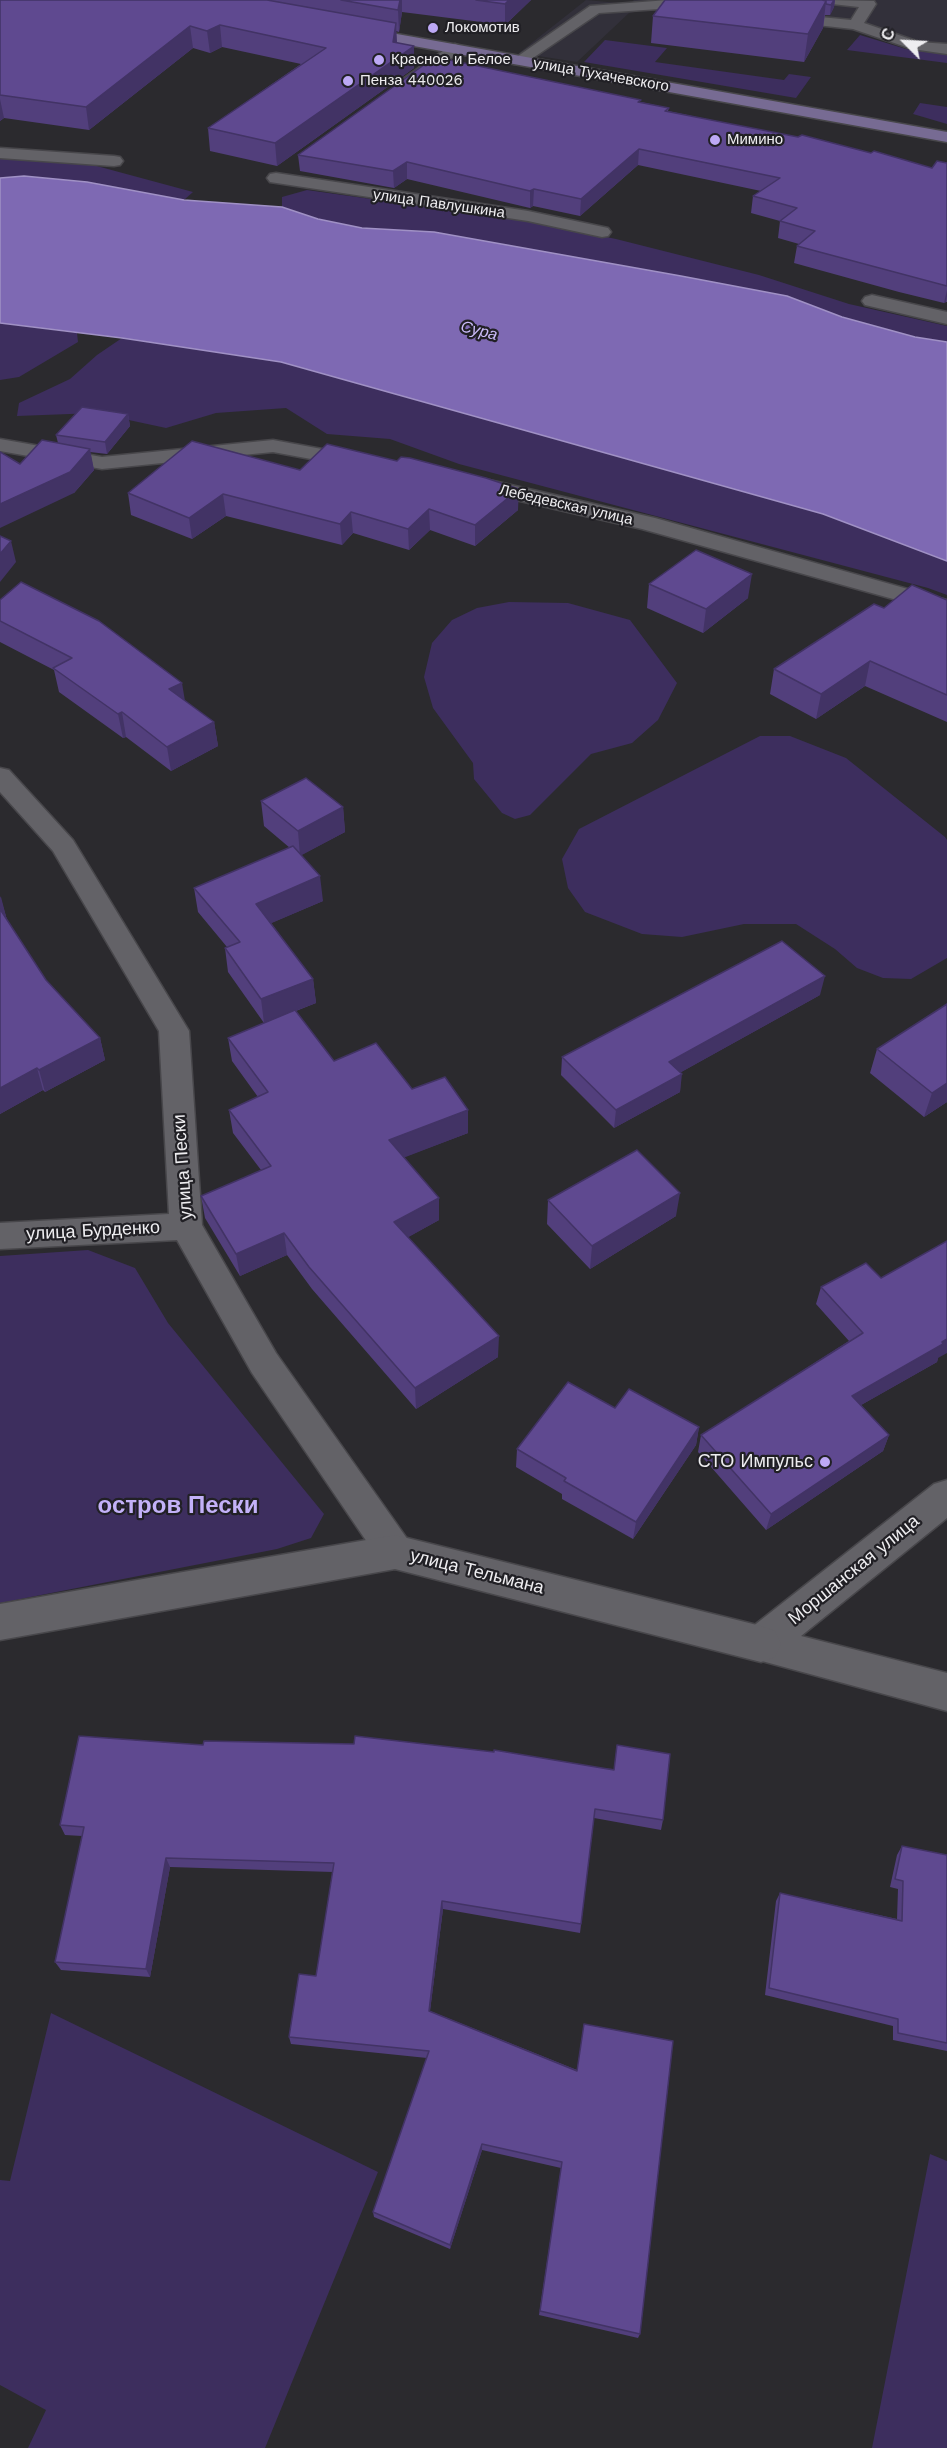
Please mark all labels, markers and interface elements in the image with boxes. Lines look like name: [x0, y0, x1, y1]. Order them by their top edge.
north arrow: [875, 12, 935, 72]
place label: Локомотив: [445, 19, 520, 37]
marker: Локомотив: [426, 21, 440, 35]
text: С: [877, 25, 899, 44]
place label: Красное и Белое: [391, 51, 511, 69]
marker: Красное и Белое: [372, 53, 386, 67]
street label: улица Тухачевского: [532, 54, 670, 96]
place label: Пенза 440026: [360, 72, 463, 90]
marker: Пенза 440026: [341, 74, 355, 88]
place label: Мимино: [727, 131, 783, 149]
marker: Мимино: [708, 133, 722, 147]
street label: улица Павлушкина: [372, 186, 506, 222]
water label: Сура: [459, 317, 499, 345]
street label: Лебедевская улица: [497, 481, 635, 529]
street label: улица Пески: [169, 1114, 197, 1220]
street label: улица Бурденко: [26, 1217, 160, 1245]
place label: СТО Импульс: [698, 1451, 813, 1473]
marker: СТО Импульс: [818, 1455, 832, 1469]
district label: остров Пески: [98, 1492, 258, 1520]
street label: Моршанская улица: [784, 1511, 924, 1629]
street label: улица Тельмана: [408, 1545, 546, 1599]

